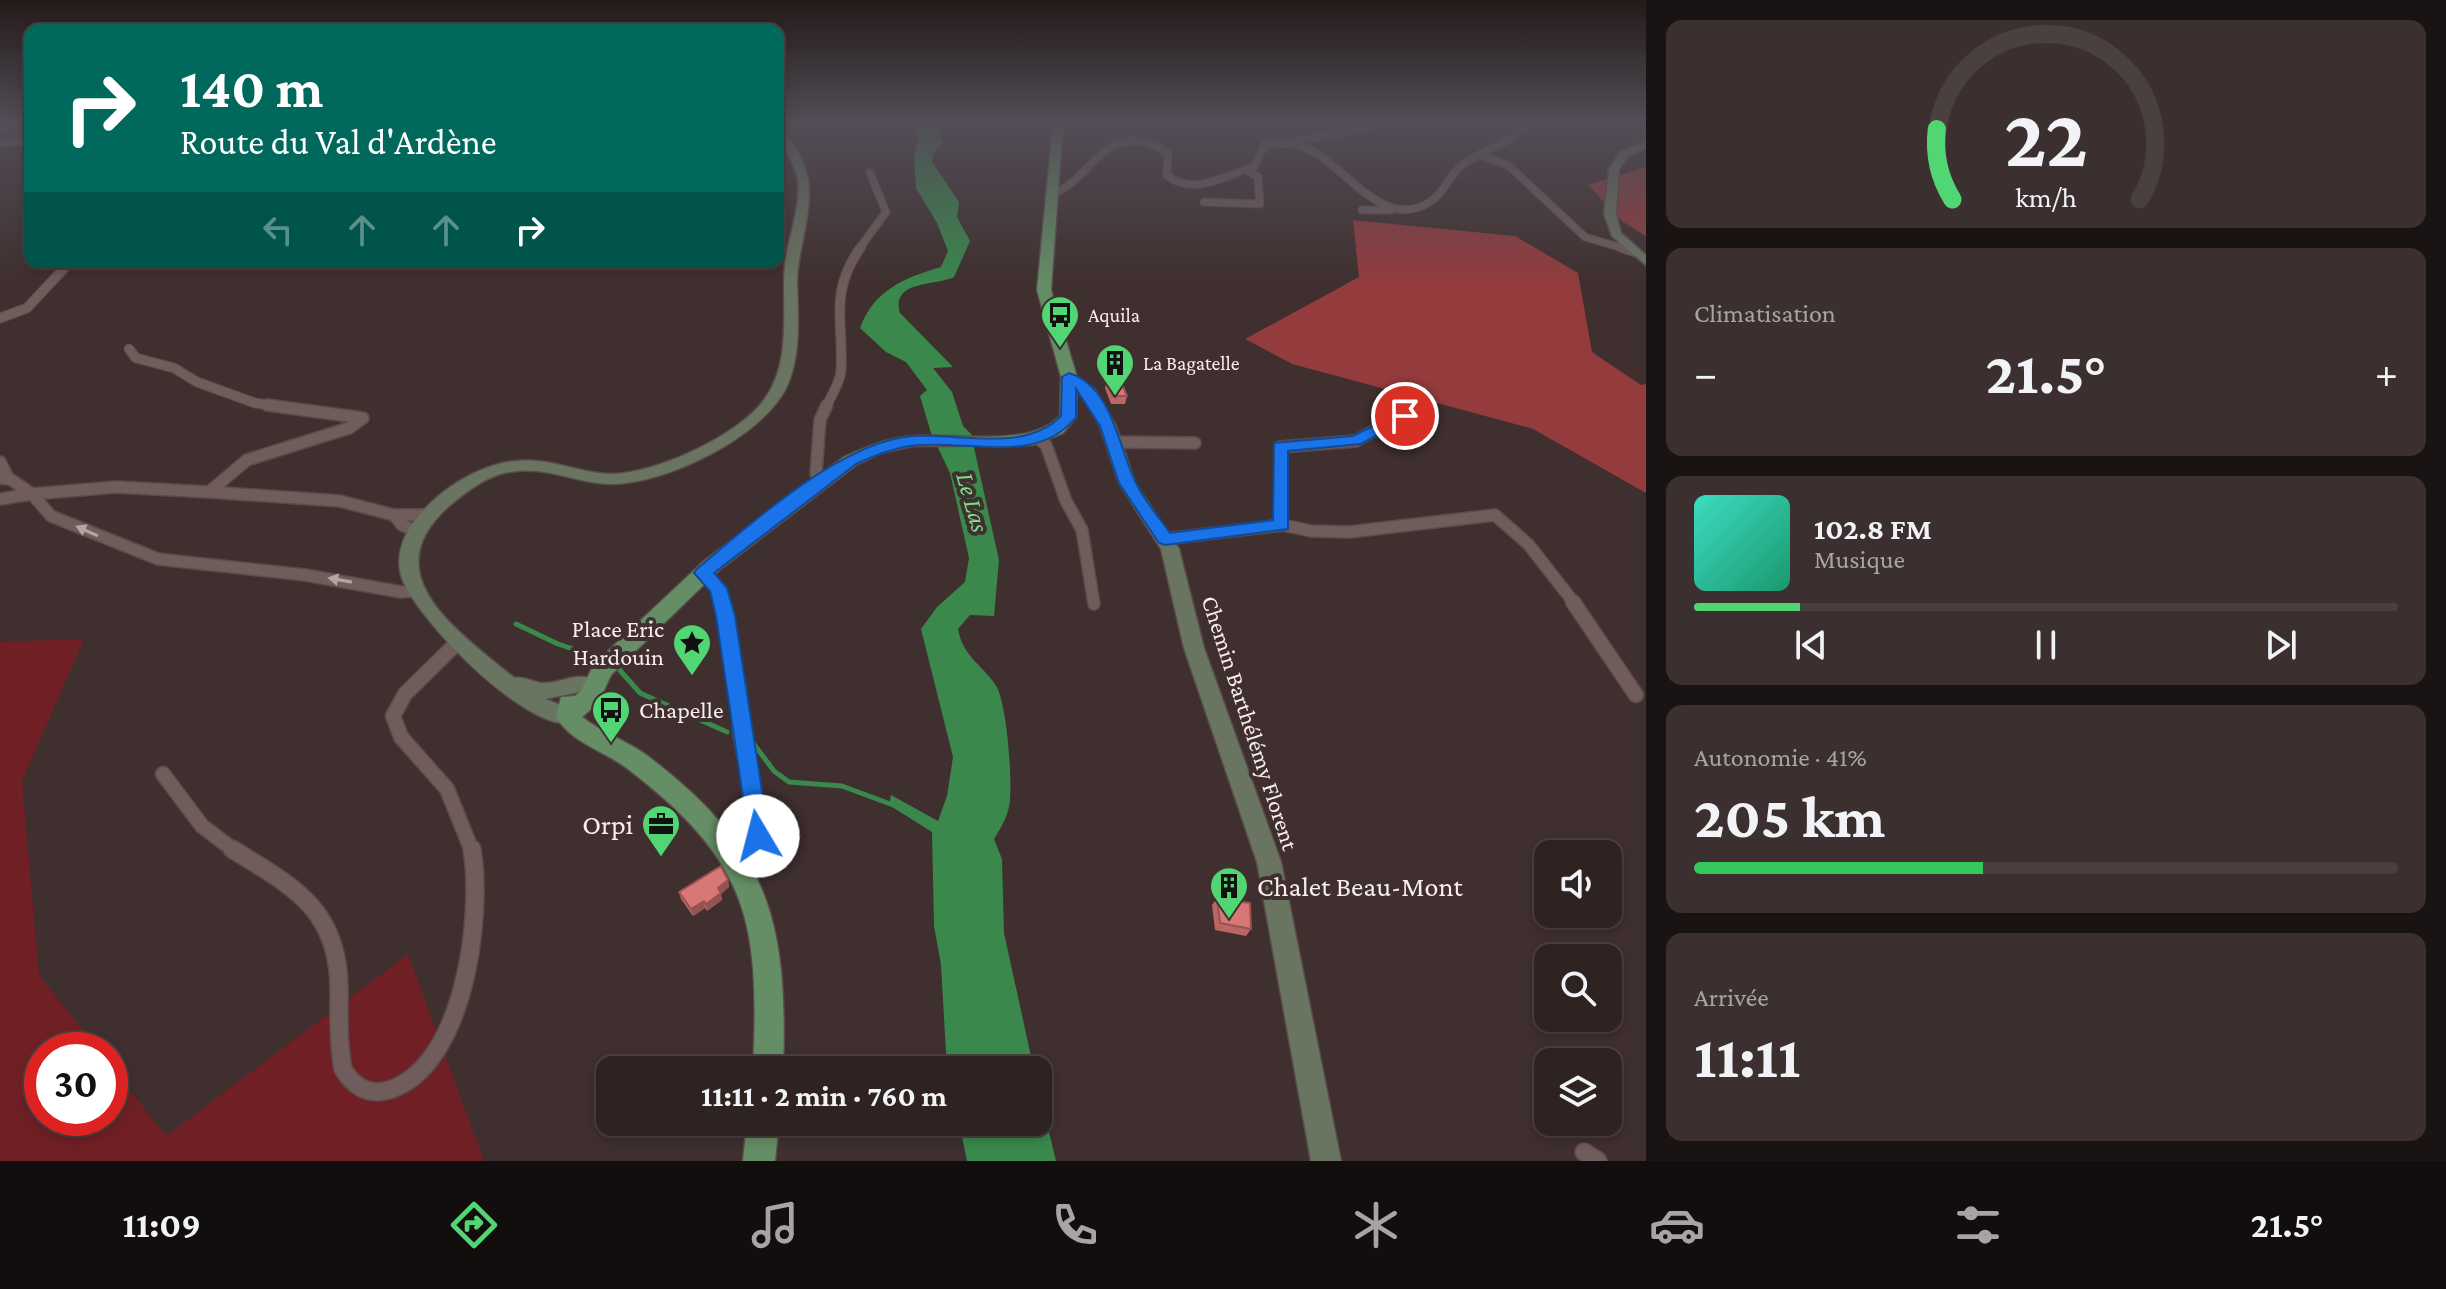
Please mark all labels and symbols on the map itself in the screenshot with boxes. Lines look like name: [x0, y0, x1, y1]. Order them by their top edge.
bus stop icon: Aquila: [1039, 294, 1081, 349]
place label: Aquila: [1088, 304, 1140, 327]
building icon: La Bagatelle: [1094, 342, 1136, 397]
place label: La Bagatelle: [1143, 352, 1240, 375]
pin: [1371, 382, 1439, 450]
water label: Le Las: [950, 469, 995, 535]
one-way arrow: [75, 525, 99, 538]
one-way arrow: [328, 573, 353, 586]
street label: Chemin Barthélémy Florent: [1197, 592, 1305, 854]
place label: Place Eric Hardouin: [572, 615, 664, 670]
place icon: Place Eric Hardouin: [671, 622, 713, 677]
bus stop icon: Chapelle: [590, 689, 632, 744]
place label: Chapelle: [639, 696, 723, 723]
position arrow: [716, 794, 800, 878]
office icon: Orpi: [640, 803, 682, 858]
place label: Orpi: [582, 809, 633, 840]
building icon: Chalet Beau-Mont: [1208, 865, 1250, 920]
place label: Chalet Beau-Mont: [1257, 871, 1463, 902]
speed limit sign: 30: [24, 1032, 128, 1136]

